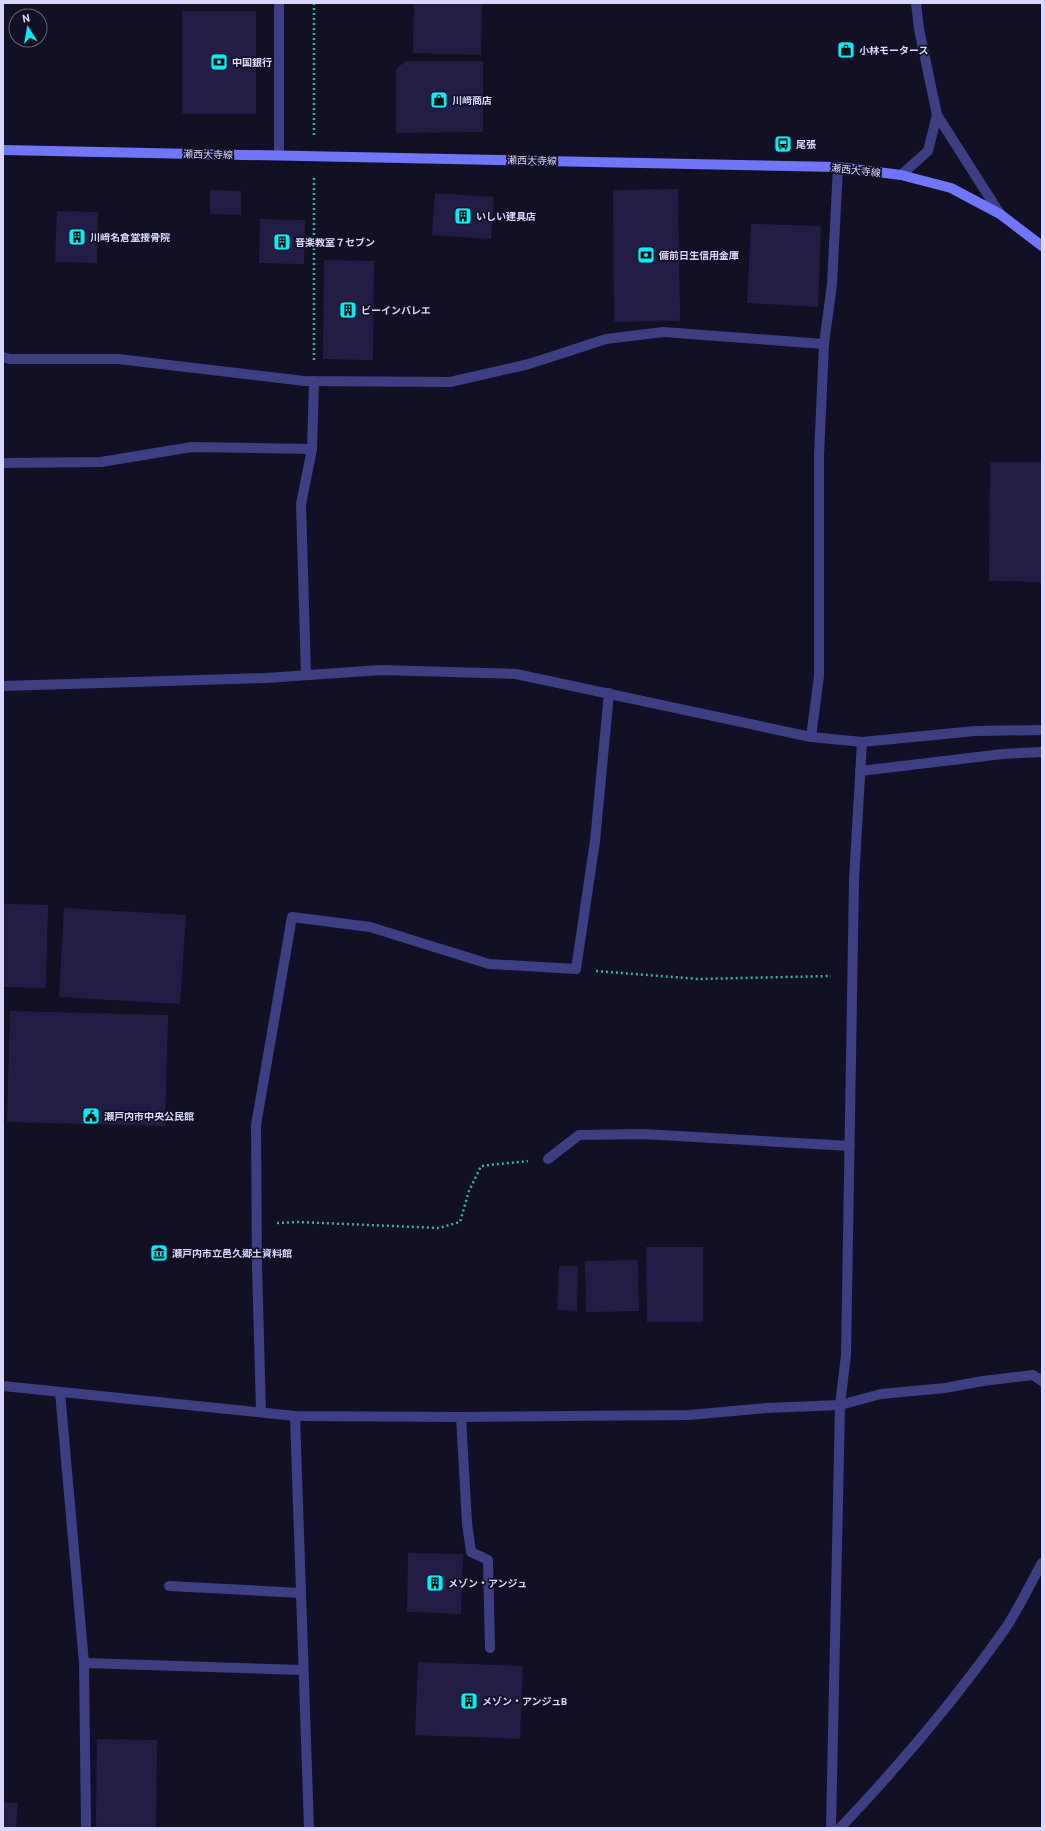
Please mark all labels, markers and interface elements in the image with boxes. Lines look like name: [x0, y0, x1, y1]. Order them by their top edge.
north arrow: [8, 8, 48, 48]
text: N: [21, 11, 31, 25]
shop icon: 小林モータース: [836, 40, 856, 60]
place label: 小林モータース: [859, 44, 929, 56]
bank icon: 中国銀行: [209, 52, 229, 72]
place label: 中国銀行: [232, 56, 272, 68]
shop icon: 川﨑商店: [429, 90, 449, 110]
place label: 川﨑商店: [452, 94, 492, 106]
bus stop icon: 尾張: [773, 134, 793, 154]
place label: 尾張: [796, 138, 816, 150]
street label: 瀬西大寺線: [183, 148, 233, 160]
street label: 瀬西大寺線: [507, 154, 557, 166]
street label: 瀬西大寺線: [831, 161, 881, 179]
building icon: いしい建具店: [453, 206, 473, 226]
place label: いしい建具店: [476, 210, 536, 222]
building icon: 川﨑名倉堂接骨院: [67, 227, 87, 247]
place label: 川﨑名倉堂接骨院: [90, 231, 170, 243]
building icon: 音楽教室７セブン: [272, 232, 292, 252]
place label: 音楽教室７セブン: [295, 236, 375, 248]
bank icon: 備前日生信用金庫: [636, 245, 656, 265]
place label: 備前日生信用金庫: [658, 249, 739, 261]
building icon: ビーインバレエ: [338, 300, 358, 320]
place label: ビーインバレエ: [361, 304, 431, 316]
public building icon: 瀬戸内市中央公民館: [81, 1106, 101, 1126]
place label: 瀬戸内市中央公民館: [104, 1110, 194, 1122]
museum icon: 瀬戸内市立邑久郷土資料館: [149, 1243, 169, 1263]
place label: 瀬戸内市立邑久郷土資料館: [172, 1247, 292, 1259]
building icon: メゾン・アンジュ: [425, 1573, 445, 1593]
place label: メゾン・アンジュ: [448, 1577, 527, 1589]
building icon: メゾン・アンジュB: [459, 1691, 479, 1711]
place label: メゾン・アンジュB: [482, 1695, 567, 1707]

